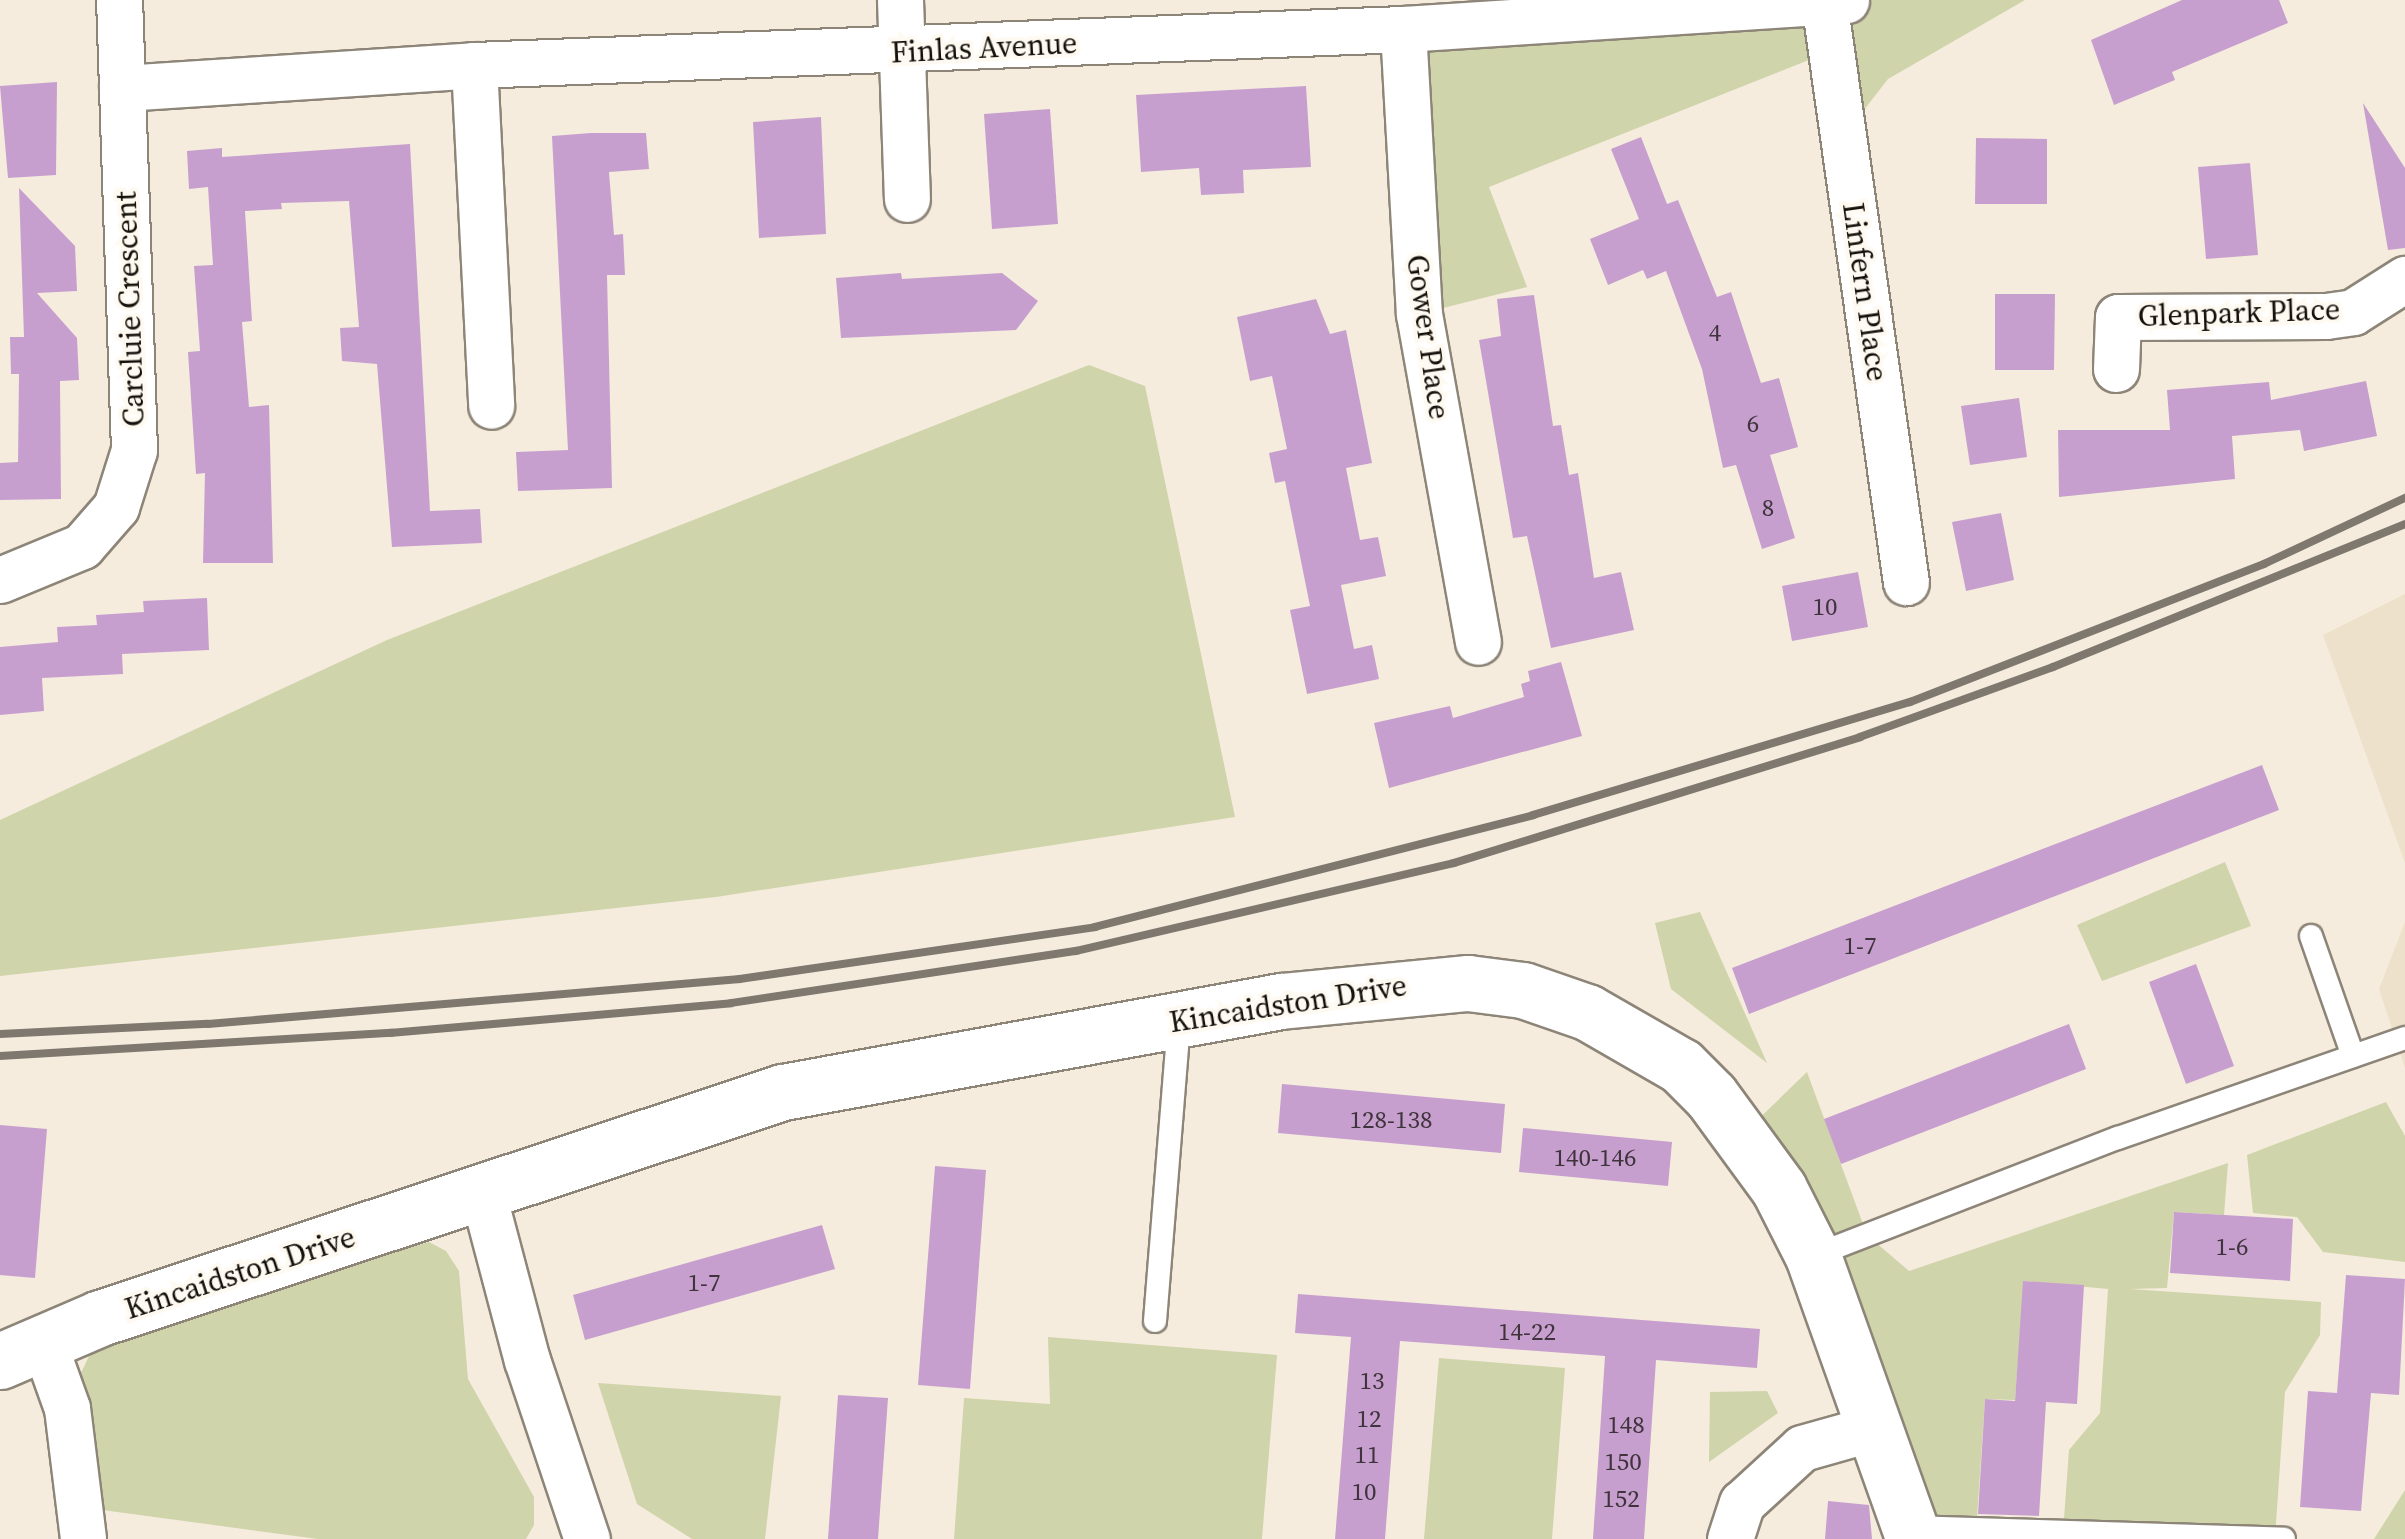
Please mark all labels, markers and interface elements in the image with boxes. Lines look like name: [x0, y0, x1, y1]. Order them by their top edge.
street label: Finlas Avenue: [890, 25, 1078, 71]
street label: Carcluie Crescent: [108, 191, 152, 427]
street label: Linfern Place: [1835, 200, 1895, 384]
street label: Gower Place: [1399, 252, 1457, 422]
street label: Glenpark Place: [2137, 291, 2341, 335]
house number: 4: [1709, 317, 1721, 347]
house number: 6: [1747, 408, 1759, 438]
house number: 8: [1762, 492, 1774, 522]
house number: 10: [1813, 591, 1837, 621]
house number: 1-7: [1844, 930, 1876, 960]
street label: Kincaidston Drive: [1167, 967, 1409, 1041]
house number: 128-138: [1350, 1104, 1432, 1134]
house number: 140-146: [1554, 1142, 1636, 1172]
street label: Kincaidston Drive: [120, 1219, 360, 1327]
house number: 1-6: [2216, 1231, 2248, 1261]
house number: 1-7: [688, 1267, 720, 1297]
house number: 14-22: [1498, 1316, 1556, 1346]
house number: 13: [1360, 1365, 1384, 1395]
house number: 12: [1357, 1403, 1381, 1433]
house number: 148: [1607, 1409, 1645, 1439]
house number: 11: [1355, 1439, 1379, 1469]
house number: 150: [1604, 1446, 1642, 1476]
house number: 10: [1352, 1476, 1376, 1506]
house number: 152: [1602, 1483, 1640, 1513]

